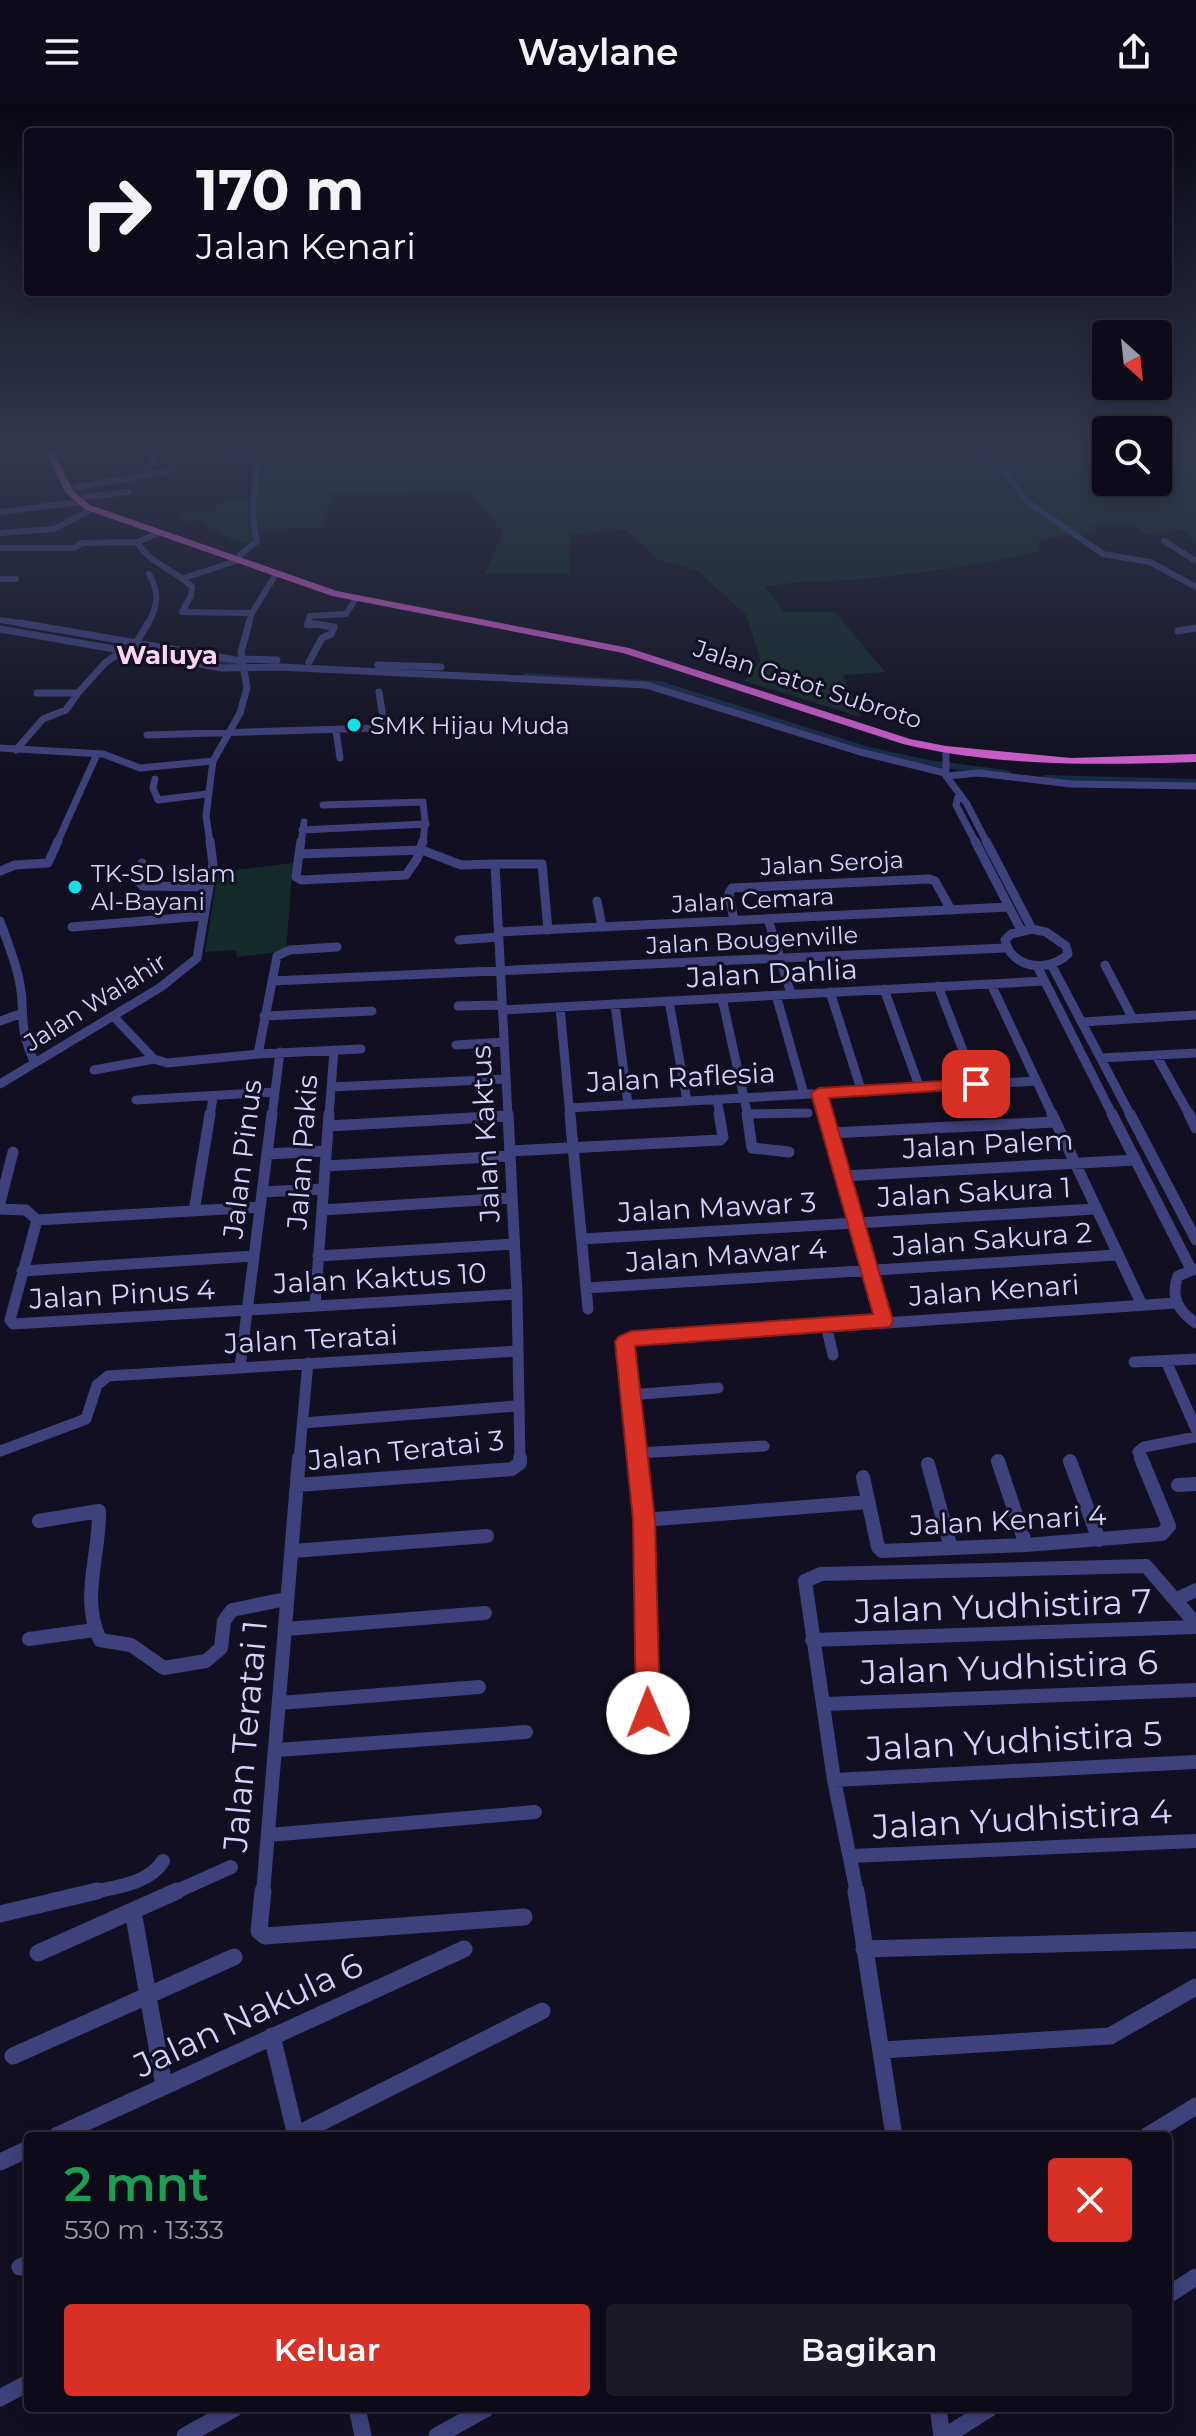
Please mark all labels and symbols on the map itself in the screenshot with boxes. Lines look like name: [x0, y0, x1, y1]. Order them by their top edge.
north arrow: [1092, 320, 1172, 400]
street label: Jalan Gatot Subroto: [689, 633, 926, 735]
district label: Waluya: [116, 639, 218, 671]
place label: SMK Hijau Muda: [370, 711, 570, 740]
marker: SMK Hijau Muda: [345, 716, 363, 734]
street label: Jalan Seroja: [759, 845, 904, 881]
place label: TK-SD Islam Al-Bayani: [91, 859, 236, 916]
marker: TK-SD Islam Al-Bayani: [66, 878, 84, 896]
street label: Jalan Cemara: [670, 881, 835, 919]
street label: Jalan Bougenville: [644, 920, 859, 960]
street label: Jalan Walahir: [18, 947, 171, 1058]
street label: Jalan Dahlia: [685, 952, 858, 995]
street label: Jalan Kaktus: [463, 1044, 507, 1225]
pin: [942, 1050, 1010, 1118]
street label: Jalan Raflesia: [585, 1055, 776, 1099]
street label: Jalan Pakis: [280, 1073, 324, 1232]
street label: Jalan Pinus: [215, 1078, 269, 1241]
street label: Jalan Palem: [901, 1123, 1074, 1166]
street label: Jalan Sakura 1: [875, 1170, 1072, 1214]
street label: Jalan Mawar 3: [616, 1185, 817, 1229]
street label: Jalan Sakura 2: [890, 1215, 1093, 1263]
street label: Jalan Mawar 4: [623, 1231, 828, 1279]
street label: Jalan Kaktus 10: [272, 1255, 487, 1301]
street label: Jalan Kenari: [907, 1267, 1080, 1313]
street label: Jalan Pinus 4: [27, 1272, 216, 1316]
street label: Jalan Teratai: [222, 1317, 399, 1361]
street label: Jalan Teratai 3: [305, 1423, 506, 1477]
street label: Jalan Kenari 4: [908, 1498, 1108, 1542]
street label: Jalan Yudhistira 7: [853, 1580, 1152, 1632]
street label: Jalan Teratai 1: [214, 1619, 276, 1854]
street label: Jalan Yudhistira 6: [858, 1641, 1159, 1693]
position arrow: [606, 1671, 690, 1755]
street label: Jalan Yudhistira 5: [864, 1712, 1163, 1770]
street label: Jalan Yudhistira 4: [870, 1790, 1173, 1848]
street label: Jalan Nakula 6: [126, 1944, 369, 2087]

